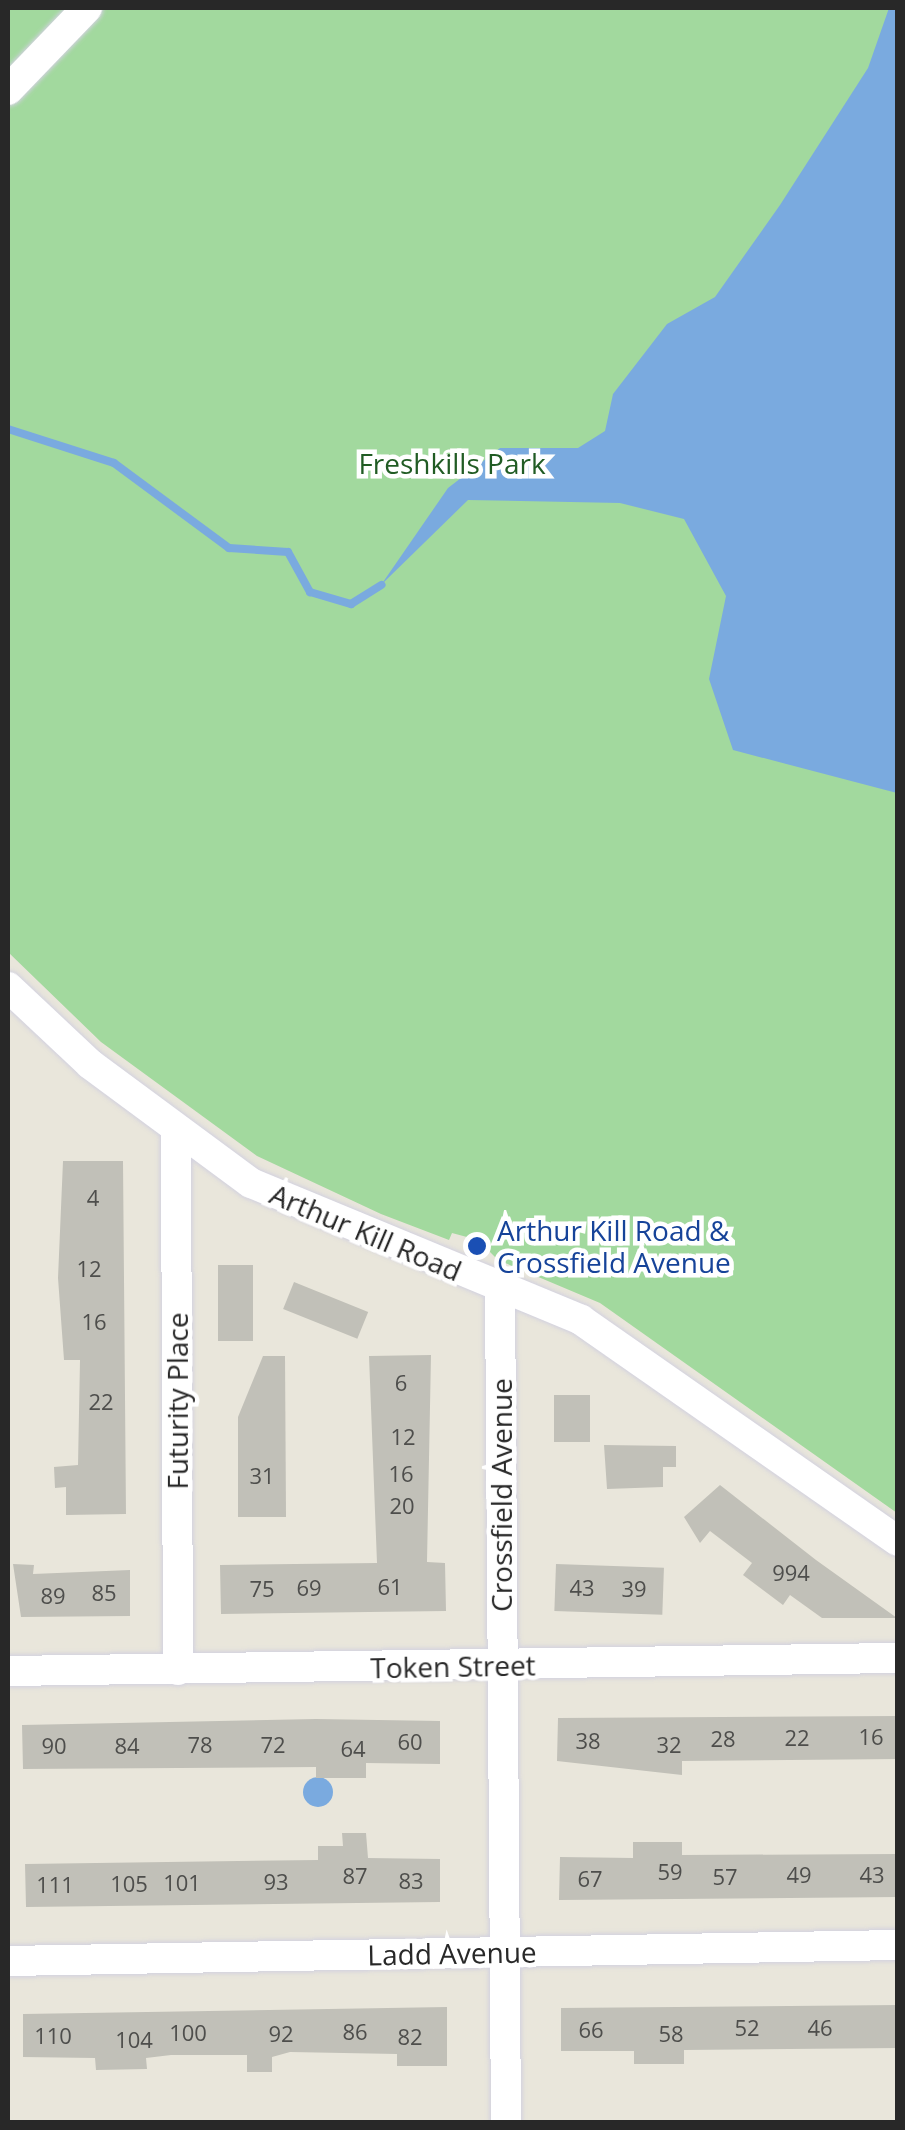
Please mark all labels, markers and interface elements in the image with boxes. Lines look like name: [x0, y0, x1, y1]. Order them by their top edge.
park label: Freshkills Park: [358, 446, 546, 480]
street label: Arthur Kill Road: [265, 1177, 467, 1287]
house number: 4: [87, 1185, 99, 1211]
place label: Arthur Kill Road & Crossfield Avenue: [497, 1213, 731, 1279]
marker: Arthur Kill Road & Crossfield Avenue: [466, 1235, 488, 1257]
house number: 12: [76, 1256, 102, 1282]
house number: 16: [81, 1309, 107, 1335]
street label: Futurity Place: [160, 1312, 194, 1490]
house number: 6: [395, 1370, 407, 1396]
street label: Crossfield Avenue: [484, 1378, 518, 1612]
house number: 22: [88, 1389, 114, 1415]
house number: 12: [390, 1424, 416, 1450]
house number: 16: [388, 1461, 414, 1487]
house number: 31: [249, 1463, 275, 1489]
house number: 20: [389, 1493, 415, 1519]
house number: 994: [772, 1560, 810, 1586]
house number: 61: [377, 1574, 403, 1600]
house number: 69: [296, 1575, 322, 1601]
house number: 43: [569, 1575, 595, 1601]
house number: 75: [249, 1576, 275, 1602]
house number: 39: [621, 1576, 647, 1602]
house number: 85: [91, 1580, 117, 1606]
house number: 89: [40, 1583, 66, 1609]
street label: Token Street: [370, 1648, 536, 1684]
house number: 16: [858, 1724, 884, 1750]
house number: 22: [784, 1725, 810, 1751]
house number: 28: [710, 1726, 736, 1752]
house number: 38: [575, 1728, 601, 1754]
house number: 60: [397, 1729, 423, 1755]
house number: 78: [187, 1732, 213, 1758]
house number: 72: [260, 1732, 286, 1758]
house number: 32: [656, 1732, 682, 1758]
house number: 90: [41, 1733, 67, 1759]
house number: 84: [114, 1733, 140, 1759]
house number: 64: [340, 1736, 366, 1762]
house number: 59: [657, 1859, 683, 1885]
house number: 49: [786, 1862, 812, 1888]
house number: 43: [859, 1862, 885, 1888]
house number: 87: [342, 1863, 368, 1889]
house number: 57: [712, 1864, 738, 1890]
house number: 67: [577, 1866, 603, 1892]
house number: 83: [398, 1868, 424, 1894]
house number: 93: [263, 1869, 289, 1895]
house number: 101: [163, 1870, 201, 1896]
house number: 105: [110, 1871, 148, 1897]
house number: 111: [36, 1872, 74, 1898]
street label: Ladd Avenue: [367, 1935, 537, 1971]
house number: 52: [734, 2015, 760, 2041]
house number: 46: [807, 2015, 833, 2041]
house number: 66: [578, 2017, 604, 2043]
house number: 86: [342, 2019, 368, 2045]
house number: 100: [169, 2020, 207, 2046]
house number: 92: [268, 2021, 294, 2047]
house number: 58: [658, 2021, 684, 2047]
house number: 110: [34, 2023, 72, 2049]
house number: 82: [397, 2024, 423, 2050]
house number: 104: [115, 2027, 153, 2053]

